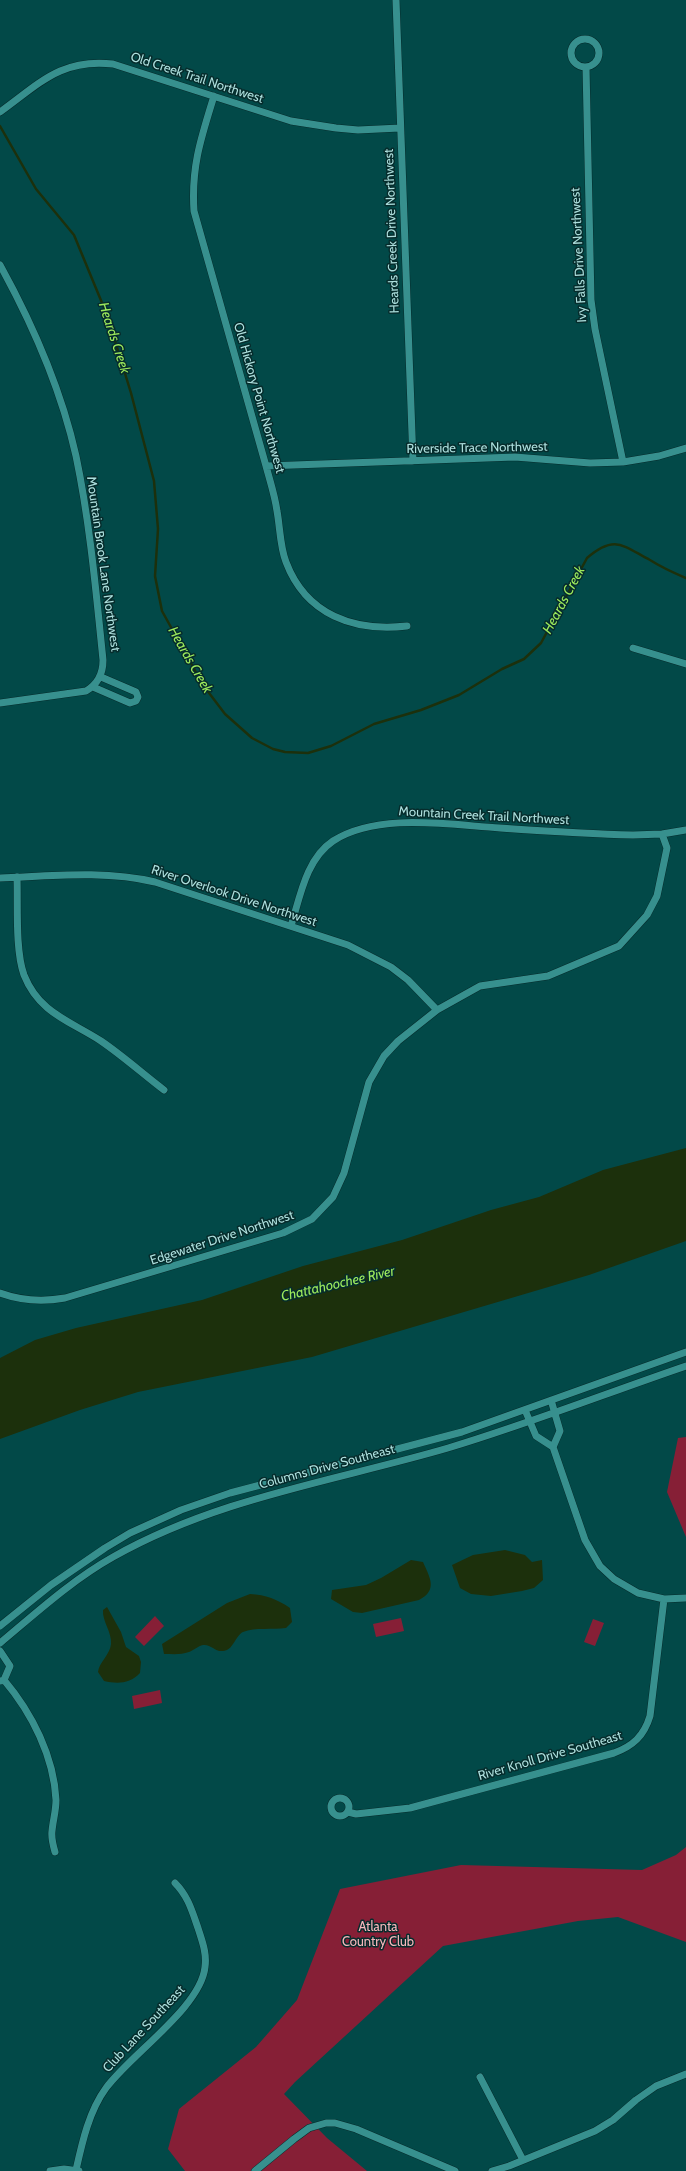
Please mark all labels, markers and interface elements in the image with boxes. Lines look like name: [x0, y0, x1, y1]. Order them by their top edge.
street label: Old Creek Trail Northwest: [128, 49, 266, 107]
street label: Heards Creek Drive Northwest: [381, 148, 403, 314]
street label: Ivy Falls Drive Northwest: [568, 187, 590, 323]
water label: Heards Creek: [95, 300, 133, 376]
street label: Old Hickory Point Northwest: [230, 321, 288, 475]
street label: Riverside Trace Northwest: [406, 439, 548, 457]
street label: Mountain Brook Lane Northwest: [83, 475, 123, 653]
water label: Heards Creek: [539, 563, 589, 637]
water label: Heards Creek: [164, 624, 216, 696]
street label: Mountain Creek Trail Northwest: [398, 804, 570, 828]
street label: River Overlook Drive Northwest: [149, 862, 319, 930]
street label: Edgewater Drive Northwest: [148, 1207, 296, 1269]
water label: Chattahoochee River: [279, 1263, 397, 1305]
street label: Columns Drive Southeast: [258, 1441, 396, 1493]
street label: River Knoll Drive Southeast: [476, 1728, 624, 1784]
park label: Atlanta Country Club: [342, 1919, 414, 1950]
street label: Club Lane Southeast: [100, 1982, 188, 2076]

